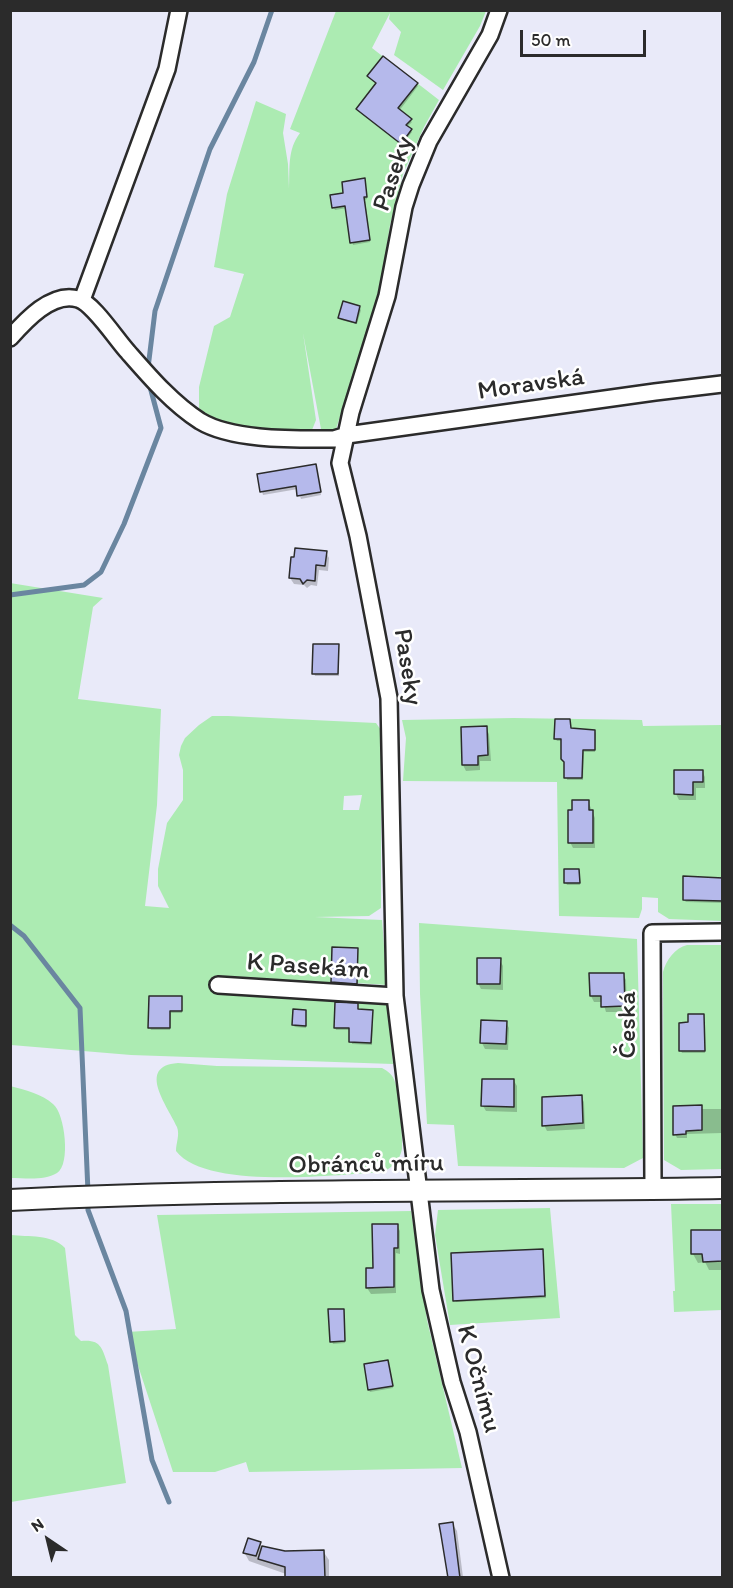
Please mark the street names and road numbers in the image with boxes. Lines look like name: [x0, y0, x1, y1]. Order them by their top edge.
street label: Paseky: [367, 133, 421, 215]
street label: Moravská: [476, 362, 586, 408]
street label: Paseky: [386, 627, 428, 707]
street label: K Pasekám: [246, 947, 370, 987]
street label: Česká: [612, 991, 644, 1059]
street label: Obránců míru: [288, 1148, 444, 1182]
street label: K Očnímu: [449, 1322, 507, 1436]

